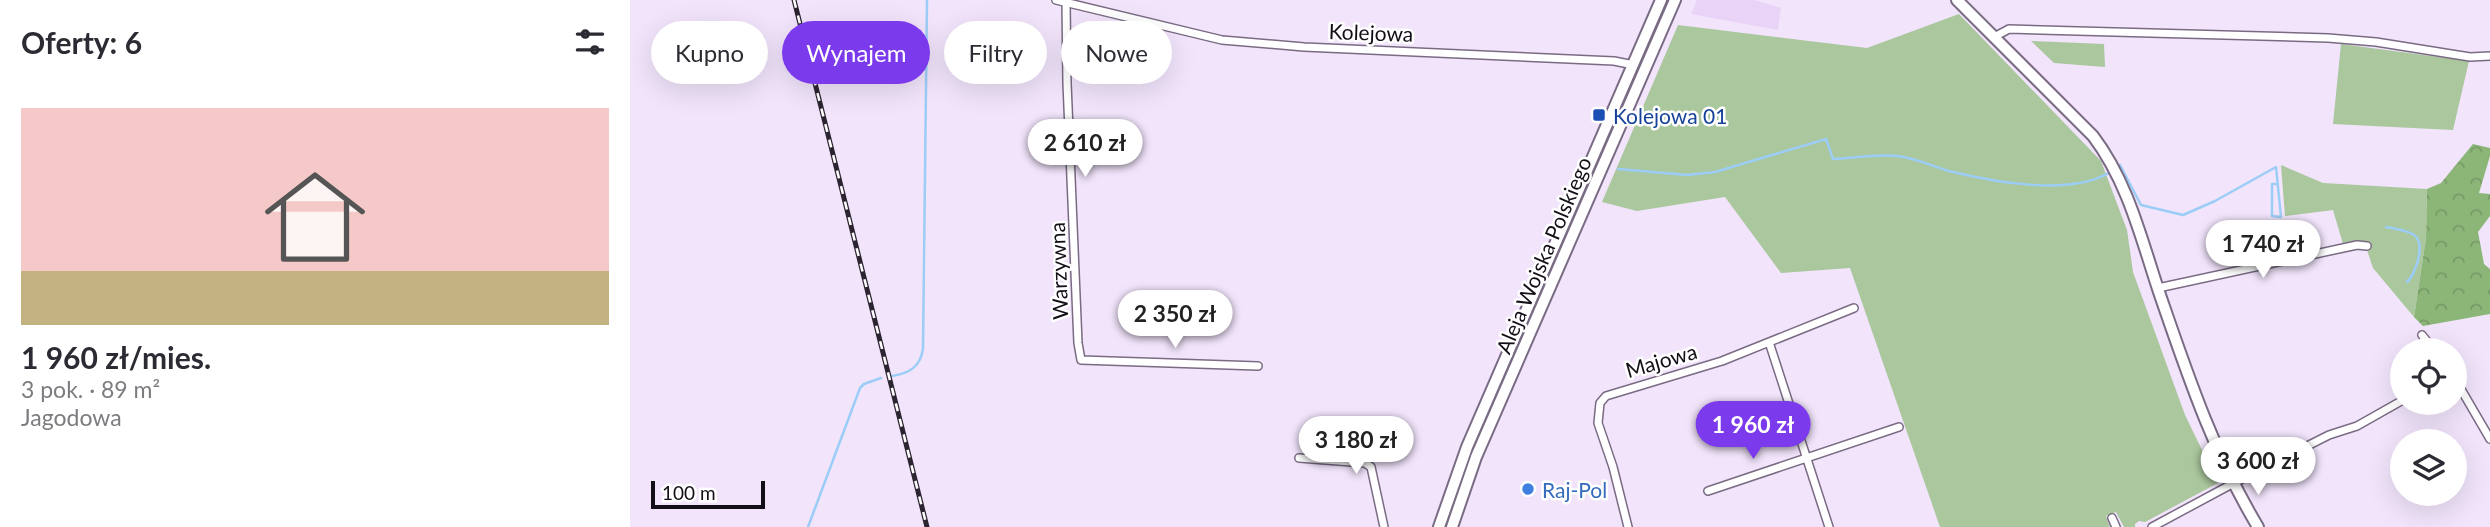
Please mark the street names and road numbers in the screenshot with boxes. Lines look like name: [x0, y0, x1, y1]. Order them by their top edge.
street label: Kolejowa: [1328, 18, 1414, 46]
street label: Aleja Wojska Polskiego: [1490, 153, 1596, 357]
street label: Warzywna: [1044, 222, 1072, 320]
street label: Majowa: [1622, 338, 1700, 382]

